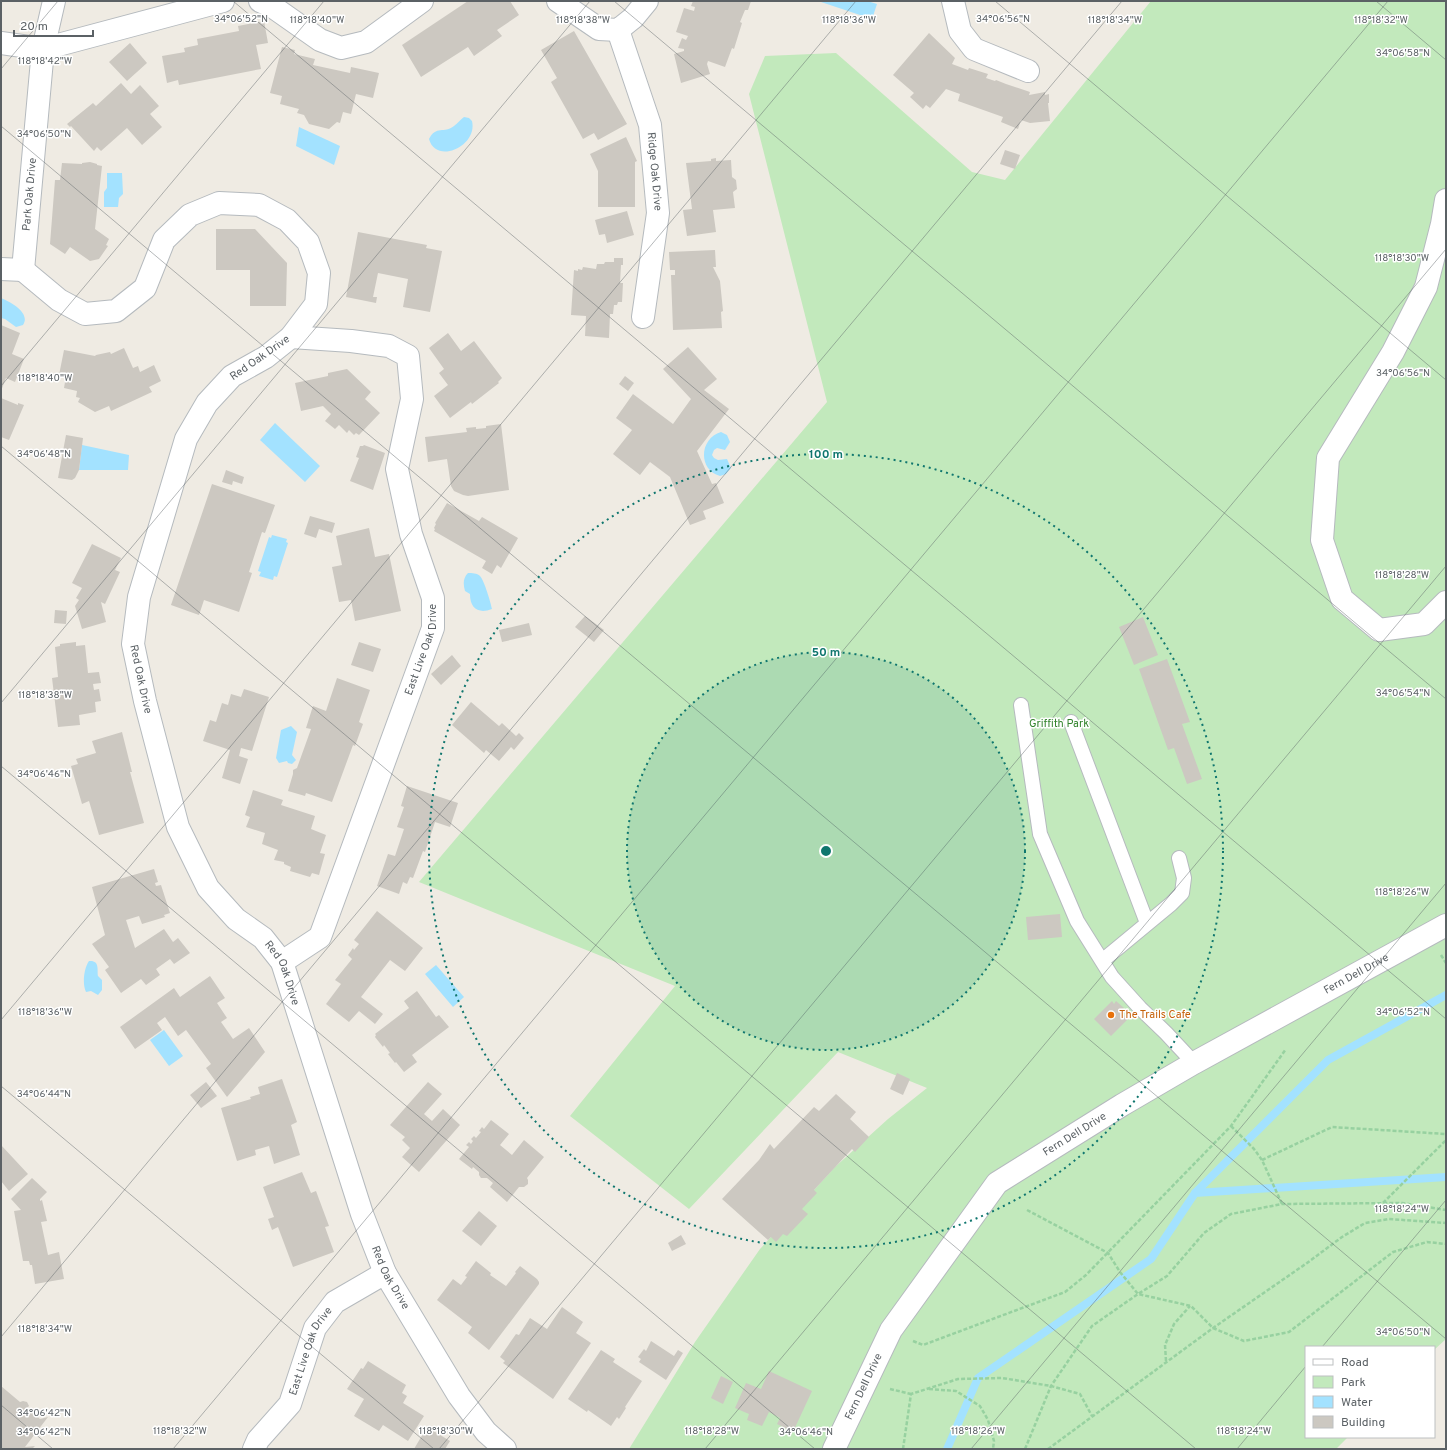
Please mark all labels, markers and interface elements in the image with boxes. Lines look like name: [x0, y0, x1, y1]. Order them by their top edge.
scale bar: [14, 12, 93, 38]
text: 34°06'52"N: [214, 13, 268, 26]
text: 34°06'56"N: [976, 13, 1030, 26]
text: 118°18'40"W: [290, 14, 344, 27]
text: 118°18'38"W: [556, 14, 610, 27]
text: 118°18'36"W: [822, 14, 876, 27]
text: 118°18'34"W: [1088, 14, 1142, 27]
text: 118°18'32"W: [1354, 14, 1408, 27]
text: 20 m: [20, 19, 48, 35]
text: 34°06'58"N: [1376, 47, 1430, 60]
text: 118°18'42"W: [18, 55, 72, 68]
text: 34°06'50"N: [17, 128, 71, 141]
street label: Ridge Oak Drive: [644, 132, 665, 212]
street label: Park Oak Drive: [20, 157, 40, 232]
text: 118°18'30"W: [1375, 252, 1429, 265]
street label: Red Oak Drive: [227, 332, 293, 384]
text: 34°06'56"N: [1376, 367, 1430, 380]
text: 118°18'40"W: [18, 372, 72, 385]
text: 100 m: [809, 447, 843, 463]
text: 34°06'48"N: [17, 448, 71, 461]
text: 118°18'28"W: [1375, 569, 1429, 582]
street label: East Live Oak Drive: [402, 604, 440, 697]
street label: Red Oak Drive: [126, 644, 155, 715]
text: 50 m: [812, 645, 840, 661]
text: 34°06'54"N: [1376, 687, 1430, 700]
text: 118°18'38"W: [18, 689, 72, 702]
park label: Griffith Park: [1029, 717, 1089, 731]
text: 34°06'46"N: [17, 768, 71, 781]
centre of rings: [819, 844, 833, 858]
text: 118°18'26"W: [1375, 886, 1429, 899]
street label: Red Oak Drive: [261, 938, 302, 1007]
street label: Fern Dell Drive: [1321, 951, 1391, 998]
text: 118°18'36"W: [18, 1006, 72, 1019]
text: 34°06'52"N: [1376, 1006, 1430, 1019]
place label: The Trails Cafe: [1119, 1008, 1191, 1022]
marker: The Trails Cafe: [1106, 1010, 1116, 1020]
text: 34°06'44"N: [17, 1088, 71, 1101]
street label: Fern Dell Drive: [1041, 1109, 1109, 1159]
text: 118°18'24"W: [1375, 1203, 1429, 1216]
street label: Red Oak Drive: [368, 1244, 412, 1312]
street label: East Live Oak Drive: [286, 1304, 336, 1397]
text: 118°18'34"W: [18, 1323, 72, 1336]
text: 34°06'50"N: [1376, 1326, 1430, 1339]
legend: [1305, 1346, 1435, 1438]
street label: Fern Dell Drive: [842, 1351, 886, 1422]
text: Road: [1341, 1355, 1369, 1371]
text: Park: [1341, 1375, 1366, 1391]
text: Water: [1341, 1395, 1373, 1411]
text: 34°06'42"N: [17, 1407, 71, 1420]
text: Building: [1341, 1415, 1385, 1431]
text: 118°18'32"W: [153, 1425, 207, 1438]
text: 118°18'30"W: [419, 1425, 473, 1438]
text: 118°18'28"W: [685, 1425, 739, 1438]
text: 118°18'26"W: [951, 1425, 1005, 1438]
text: 118°18'24"W: [1217, 1425, 1271, 1438]
text: 34°06'42"N: [17, 1426, 71, 1439]
text: 34°06'46"N: [779, 1426, 833, 1439]

